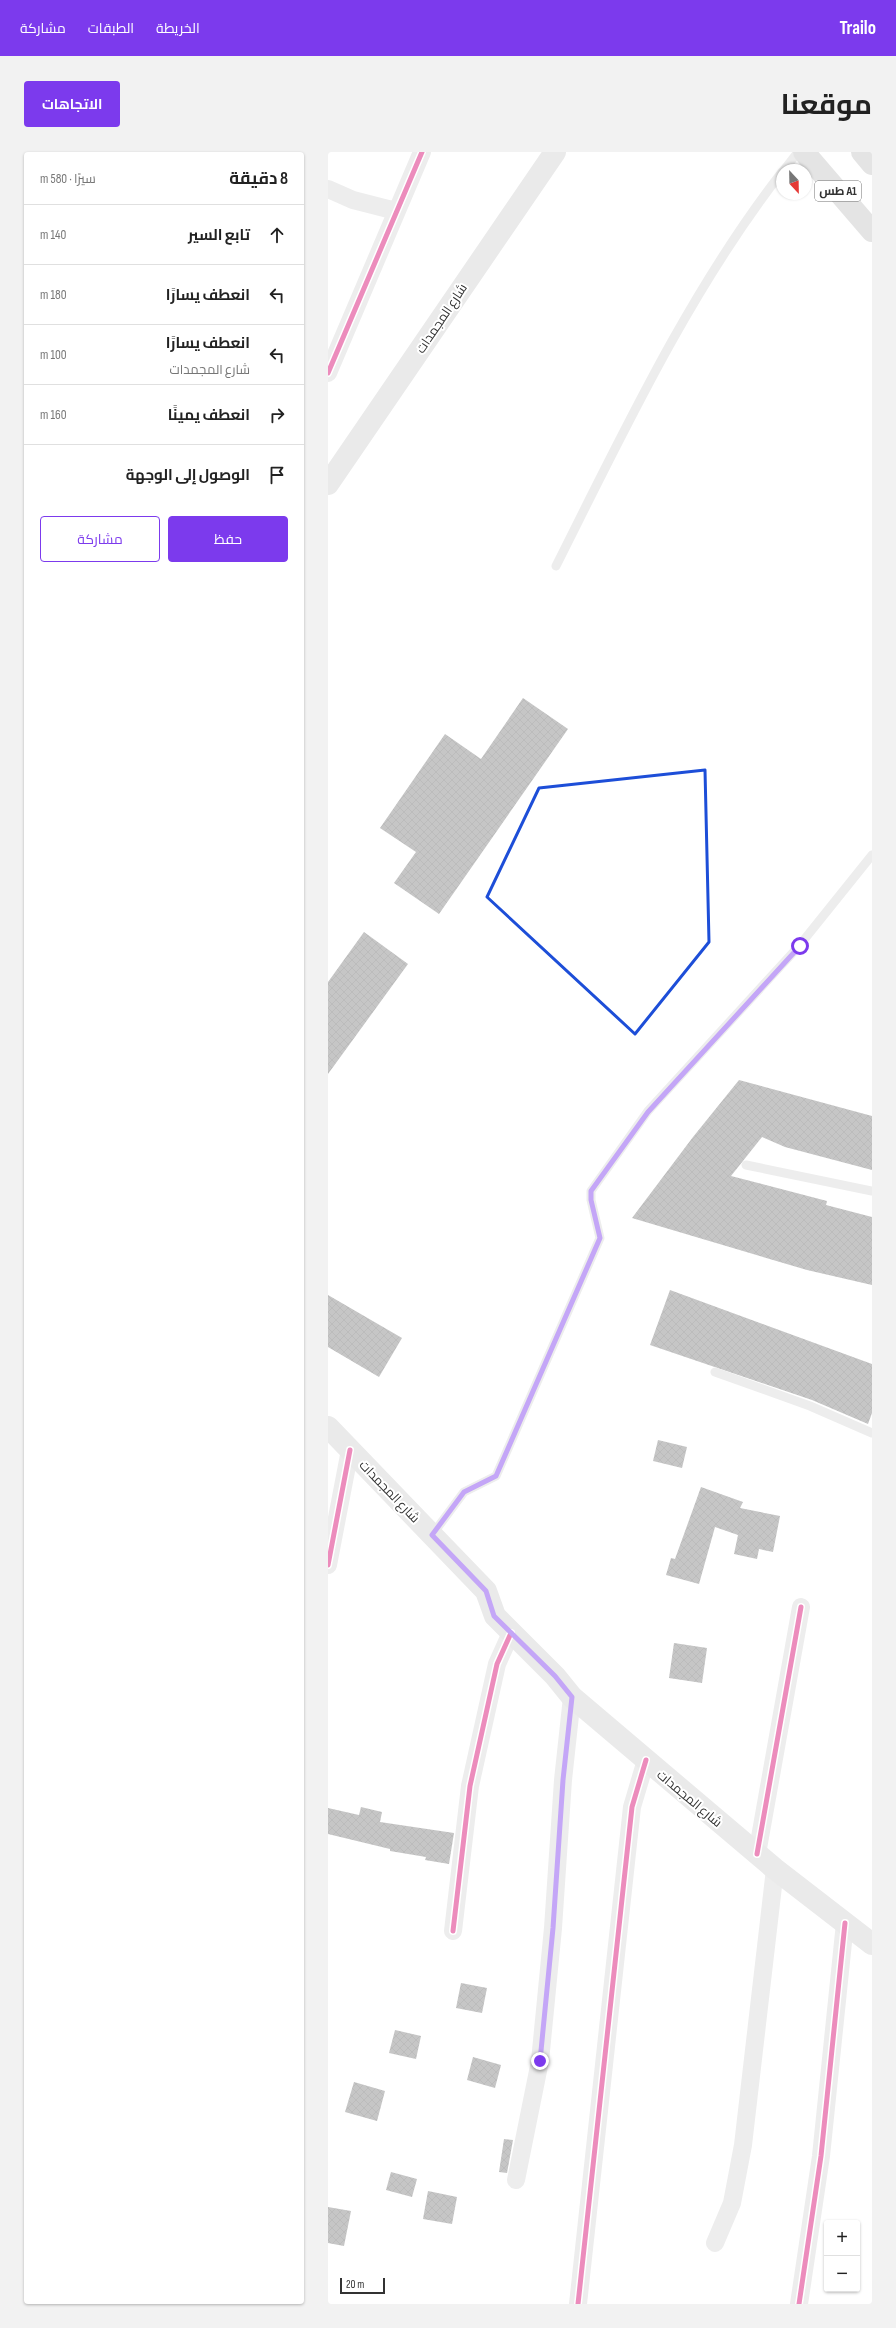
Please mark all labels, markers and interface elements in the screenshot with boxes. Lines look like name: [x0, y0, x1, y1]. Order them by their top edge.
text: Trailo: [839, 17, 876, 40]
text: مشاركة: [20, 20, 66, 37]
text: الطبقات: [88, 20, 134, 37]
text: الخريطة: [156, 20, 200, 37]
button: الاتجاهات: [24, 81, 120, 127]
text: موقعنا: [781, 89, 872, 122]
north arrow: [776, 164, 812, 200]
text: 8 دقيقة: [229, 169, 288, 189]
text: سيرًا · 580 m: [40, 171, 96, 187]
road number: طس A1: [815, 181, 861, 201]
icon: ahead: [266, 224, 288, 246]
text: تابع السير: [188, 226, 250, 245]
text: 140 m: [40, 227, 66, 243]
street label: شارع المجمدات: [413, 281, 471, 356]
icon: left: [266, 284, 288, 306]
text: انعطف يسارًا: [166, 286, 250, 305]
text: 180 m: [40, 287, 66, 303]
text: انعطف يسارًا: [166, 334, 250, 353]
icon: left: [266, 344, 288, 366]
text: 100 m: [40, 347, 67, 363]
text: شارع المجمدات: [170, 362, 250, 378]
icon: right: [266, 404, 288, 426]
text: انعطف يمينًا: [168, 406, 250, 425]
text: 160 m: [40, 407, 66, 423]
icon: arrive: [266, 464, 288, 486]
text: الوصول إلى الوجهة: [126, 466, 250, 485]
button: مشاركة: [40, 516, 160, 562]
button: حفظ: [168, 516, 288, 562]
route start: [791, 937, 809, 955]
street label: شارع المجمدات: [356, 1457, 423, 1526]
street label: شارع المجمدات: [653, 1767, 725, 1831]
route end: [531, 2052, 549, 2070]
map controls: [824, 2220, 860, 2292]
button: +: [824, 2220, 860, 2256]
button: −: [824, 2256, 860, 2292]
scale bar: [340, 2276, 385, 2295]
text: 20 m: [346, 2278, 364, 2291]

